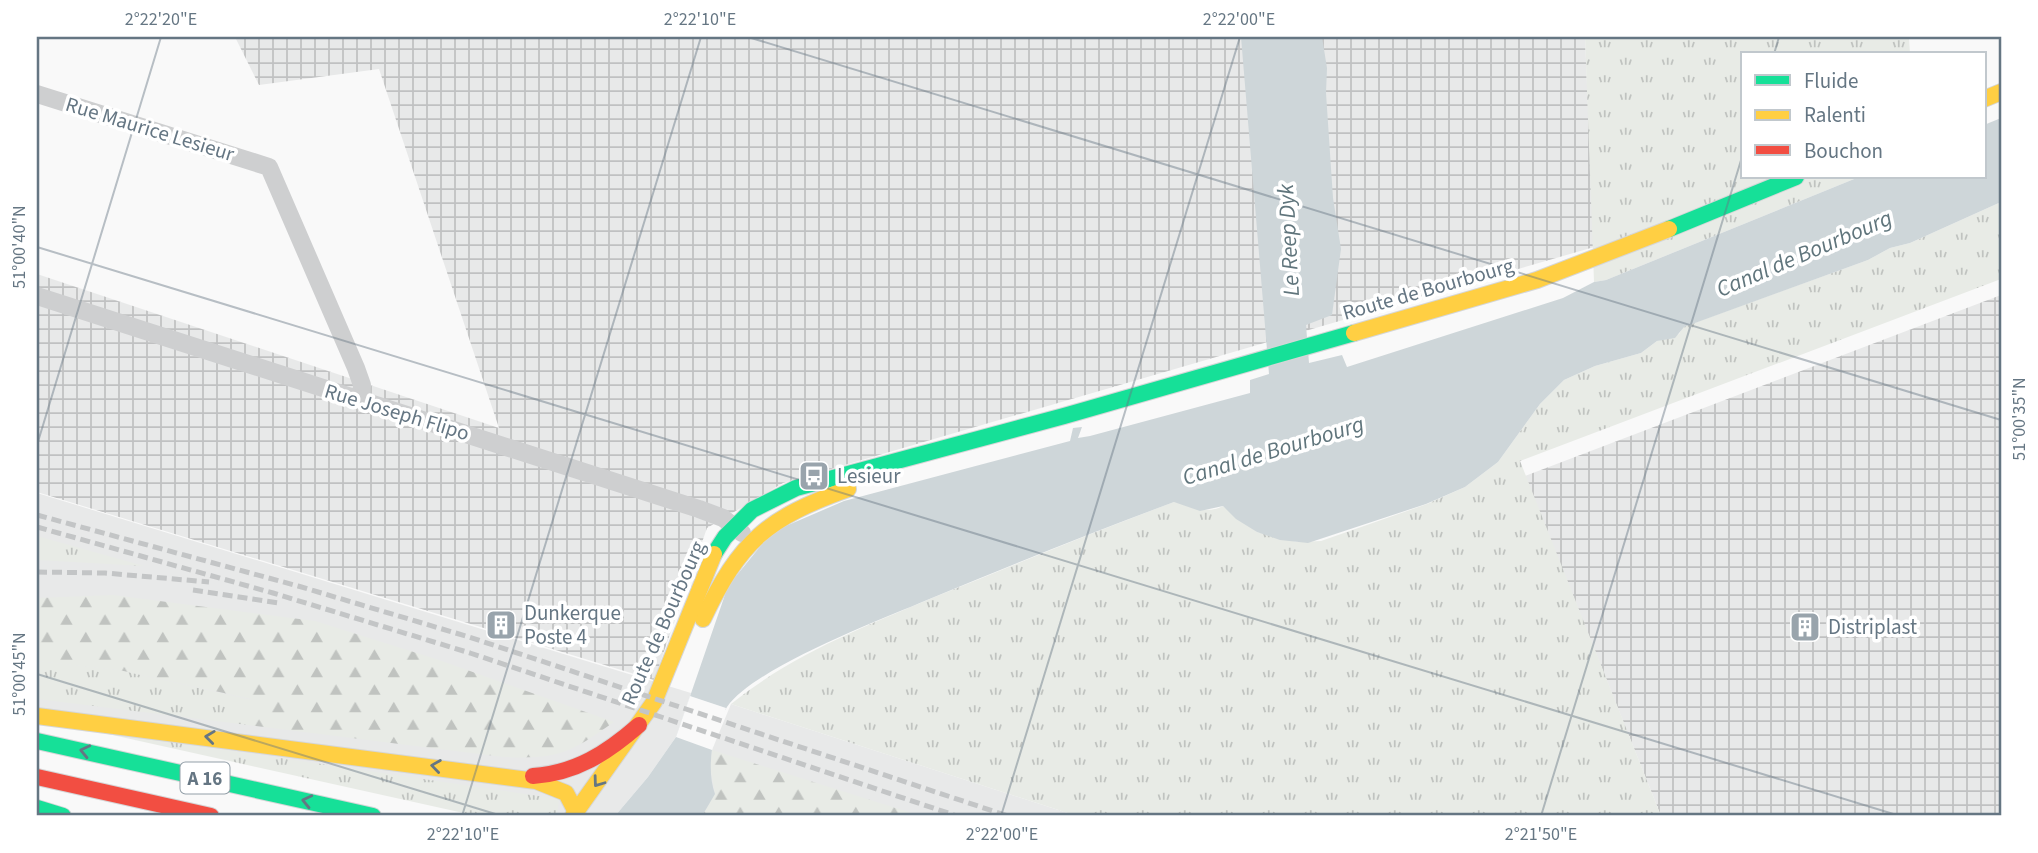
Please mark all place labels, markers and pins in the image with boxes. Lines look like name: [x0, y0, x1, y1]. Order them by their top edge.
bus stop icon: Lesieur: [797, 459, 831, 493]
place label: Lesieur: [837, 461, 901, 491]
place label: Dunkerque Poste 4: [524, 598, 621, 652]
building icon: Dunkerque Poste 4: [484, 608, 518, 642]
building icon: Distriplast: [1788, 610, 1822, 644]
place label: Distriplast: [1828, 612, 1917, 642]

